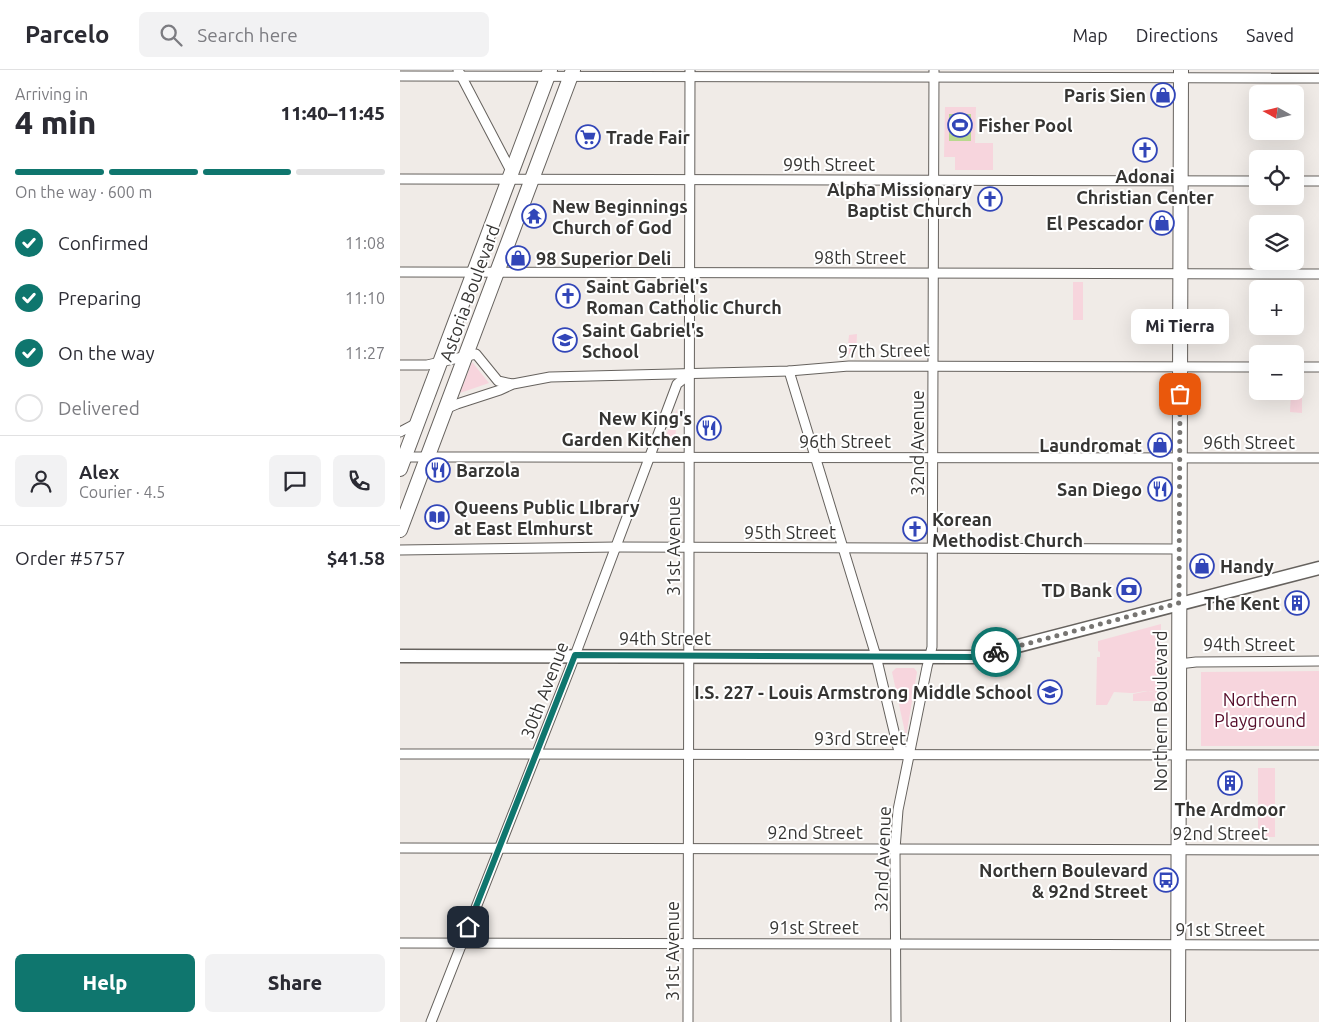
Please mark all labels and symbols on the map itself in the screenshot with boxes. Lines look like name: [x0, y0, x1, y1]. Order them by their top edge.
shop icon: Paris Sien: [1150, 82, 1176, 108]
place label: Paris Sien: [1064, 85, 1146, 105]
north arrow: [1249, 85, 1304, 140]
sports icon: Fisher Pool: [947, 112, 973, 138]
place label: Fisher Pool: [978, 115, 1073, 135]
supermarket icon: Trade Fair: [575, 124, 601, 150]
place label: Trade Fair: [606, 127, 691, 147]
church icon: Adonai Christian Center: [1132, 137, 1158, 163]
street label: 99th Street: [783, 154, 875, 174]
place label: Adonai Christian Center: [1076, 166, 1214, 207]
place label: Alpha Missionary Baptist Church: [827, 179, 972, 220]
church icon: Alpha Missionary Baptist Church: [977, 186, 1003, 212]
place label: New Beginnings Church of God: [552, 196, 688, 237]
temple icon: New Beginnings Church of God: [521, 203, 547, 229]
shop icon: El Pescador: [1149, 210, 1175, 236]
place label: El Pescador: [1046, 213, 1145, 233]
street label: Astoria Boulevard: [435, 222, 503, 364]
shop icon: 98 Superior Deli: [505, 245, 531, 271]
street label: 98th Street: [814, 247, 906, 267]
place label: 98 Superior Deli: [536, 248, 671, 268]
place label: Saint Gabriel's Roman Catholic Church: [586, 276, 782, 317]
church icon: Saint Gabriel's Roman Catholic Church: [555, 283, 581, 309]
callout: Mi Tierra: [1131, 309, 1229, 344]
place label: Saint Gabriel's School: [582, 320, 704, 361]
school or university icon: Saint Gabriel's School: [552, 327, 578, 353]
street label: 97th Street: [838, 339, 930, 361]
pin: [1159, 373, 1201, 415]
street label: 32nd Avenue: [907, 390, 927, 496]
place label: New King's Garden Kitchen: [562, 408, 692, 449]
restaurant icon: New King's Garden Kitchen: [696, 415, 722, 441]
street label: 96th Street: [799, 431, 891, 451]
shop icon: Laundromat: [1147, 432, 1173, 458]
street label: 96th Street: [1203, 432, 1295, 452]
place label: Laundromat: [1039, 435, 1142, 455]
restaurant icon: Barzola: [425, 457, 451, 483]
place label: Barzola: [456, 460, 520, 480]
restaurant icon: San Diego: [1147, 476, 1173, 502]
place label: San Diego: [1057, 479, 1142, 499]
street label: 31st Avenue: [663, 496, 683, 596]
place label: Queens Public LIbrary at East Elmhurst: [454, 497, 640, 538]
library icon: Queens Public LIbrary at East Elmhurst: [424, 504, 450, 530]
place label: Korean Methodist Church: [932, 509, 1083, 550]
church icon: Korean Methodist Church: [902, 516, 928, 542]
street label: 95th Street: [744, 522, 836, 542]
shop icon: Handy: [1189, 553, 1215, 579]
place label: Handy: [1220, 556, 1274, 576]
bank icon: TD Bank: [1116, 577, 1142, 603]
place label: TD Bank: [1041, 580, 1112, 600]
building icon: The Kent: [1284, 590, 1310, 616]
place label: The Kent: [1204, 593, 1280, 613]
courier: [971, 627, 1021, 677]
street label: 94th Street: [619, 628, 711, 648]
street label: Northern Boulevard: [1150, 631, 1170, 791]
street label: 94th Street: [1203, 634, 1295, 654]
street label: 30th Avenue: [516, 639, 572, 741]
school or university icon: I.S. 227 - Louis Armstrong Middle School: [1037, 679, 1063, 705]
place label: I.S. 227 - Louis Armstrong Middle School: [694, 682, 1033, 702]
park label: Northern Playground: [1214, 689, 1306, 730]
street label: 93rd Street: [814, 728, 906, 748]
building icon: The Ardmoor: [1217, 770, 1243, 796]
place label: The Ardmoor: [1174, 799, 1286, 819]
street label: 32nd Avenue: [870, 806, 894, 912]
street label: 92nd Street: [767, 822, 863, 842]
street label: 92nd Street: [1172, 823, 1268, 843]
place label: Northern Boulevard & 92nd Street: [979, 860, 1148, 901]
bus stop icon: Northern Boulevard & 92nd Street: [1153, 867, 1179, 893]
street label: 31st Avenue: [662, 901, 682, 1001]
pin: [447, 906, 489, 948]
street label: 91st Street: [769, 917, 859, 937]
street label: 91st Street: [1175, 919, 1265, 939]

